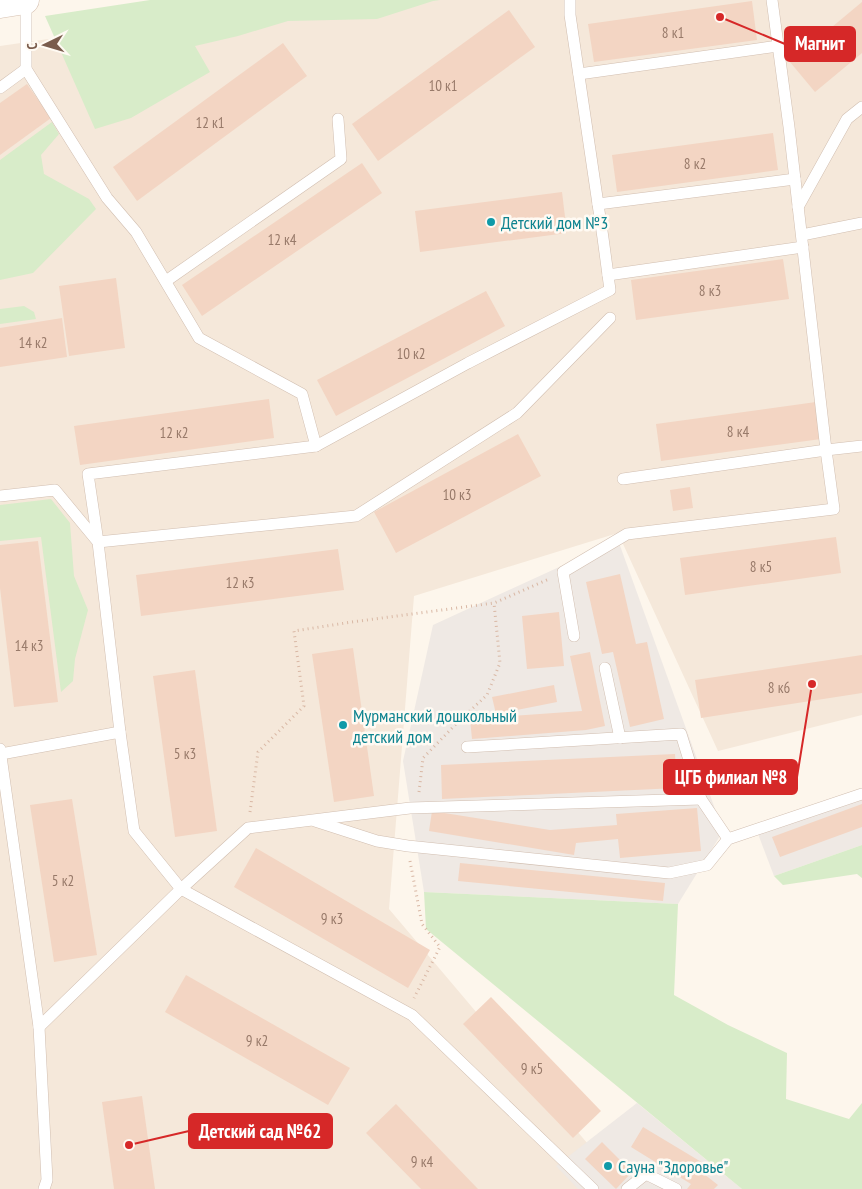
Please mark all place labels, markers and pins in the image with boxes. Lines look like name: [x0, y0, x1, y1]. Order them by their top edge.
callout: Магнит: [785, 27, 855, 61]
place label: Детский дом №3: [501, 211, 608, 234]
marker: Детский дом №3: [485, 216, 497, 228]
place label: Мурманский дошкольный детский дом: [353, 704, 517, 748]
marker: Мурманский дошкольный детский дом: [337, 719, 349, 731]
callout: ЦГБ филиал №8: [664, 760, 797, 794]
callout: Детский сад №62: [189, 1114, 332, 1148]
place label: Сауна "Здоровье": [618, 1155, 729, 1178]
marker: Сауна "Здоровье": [602, 1160, 614, 1172]

